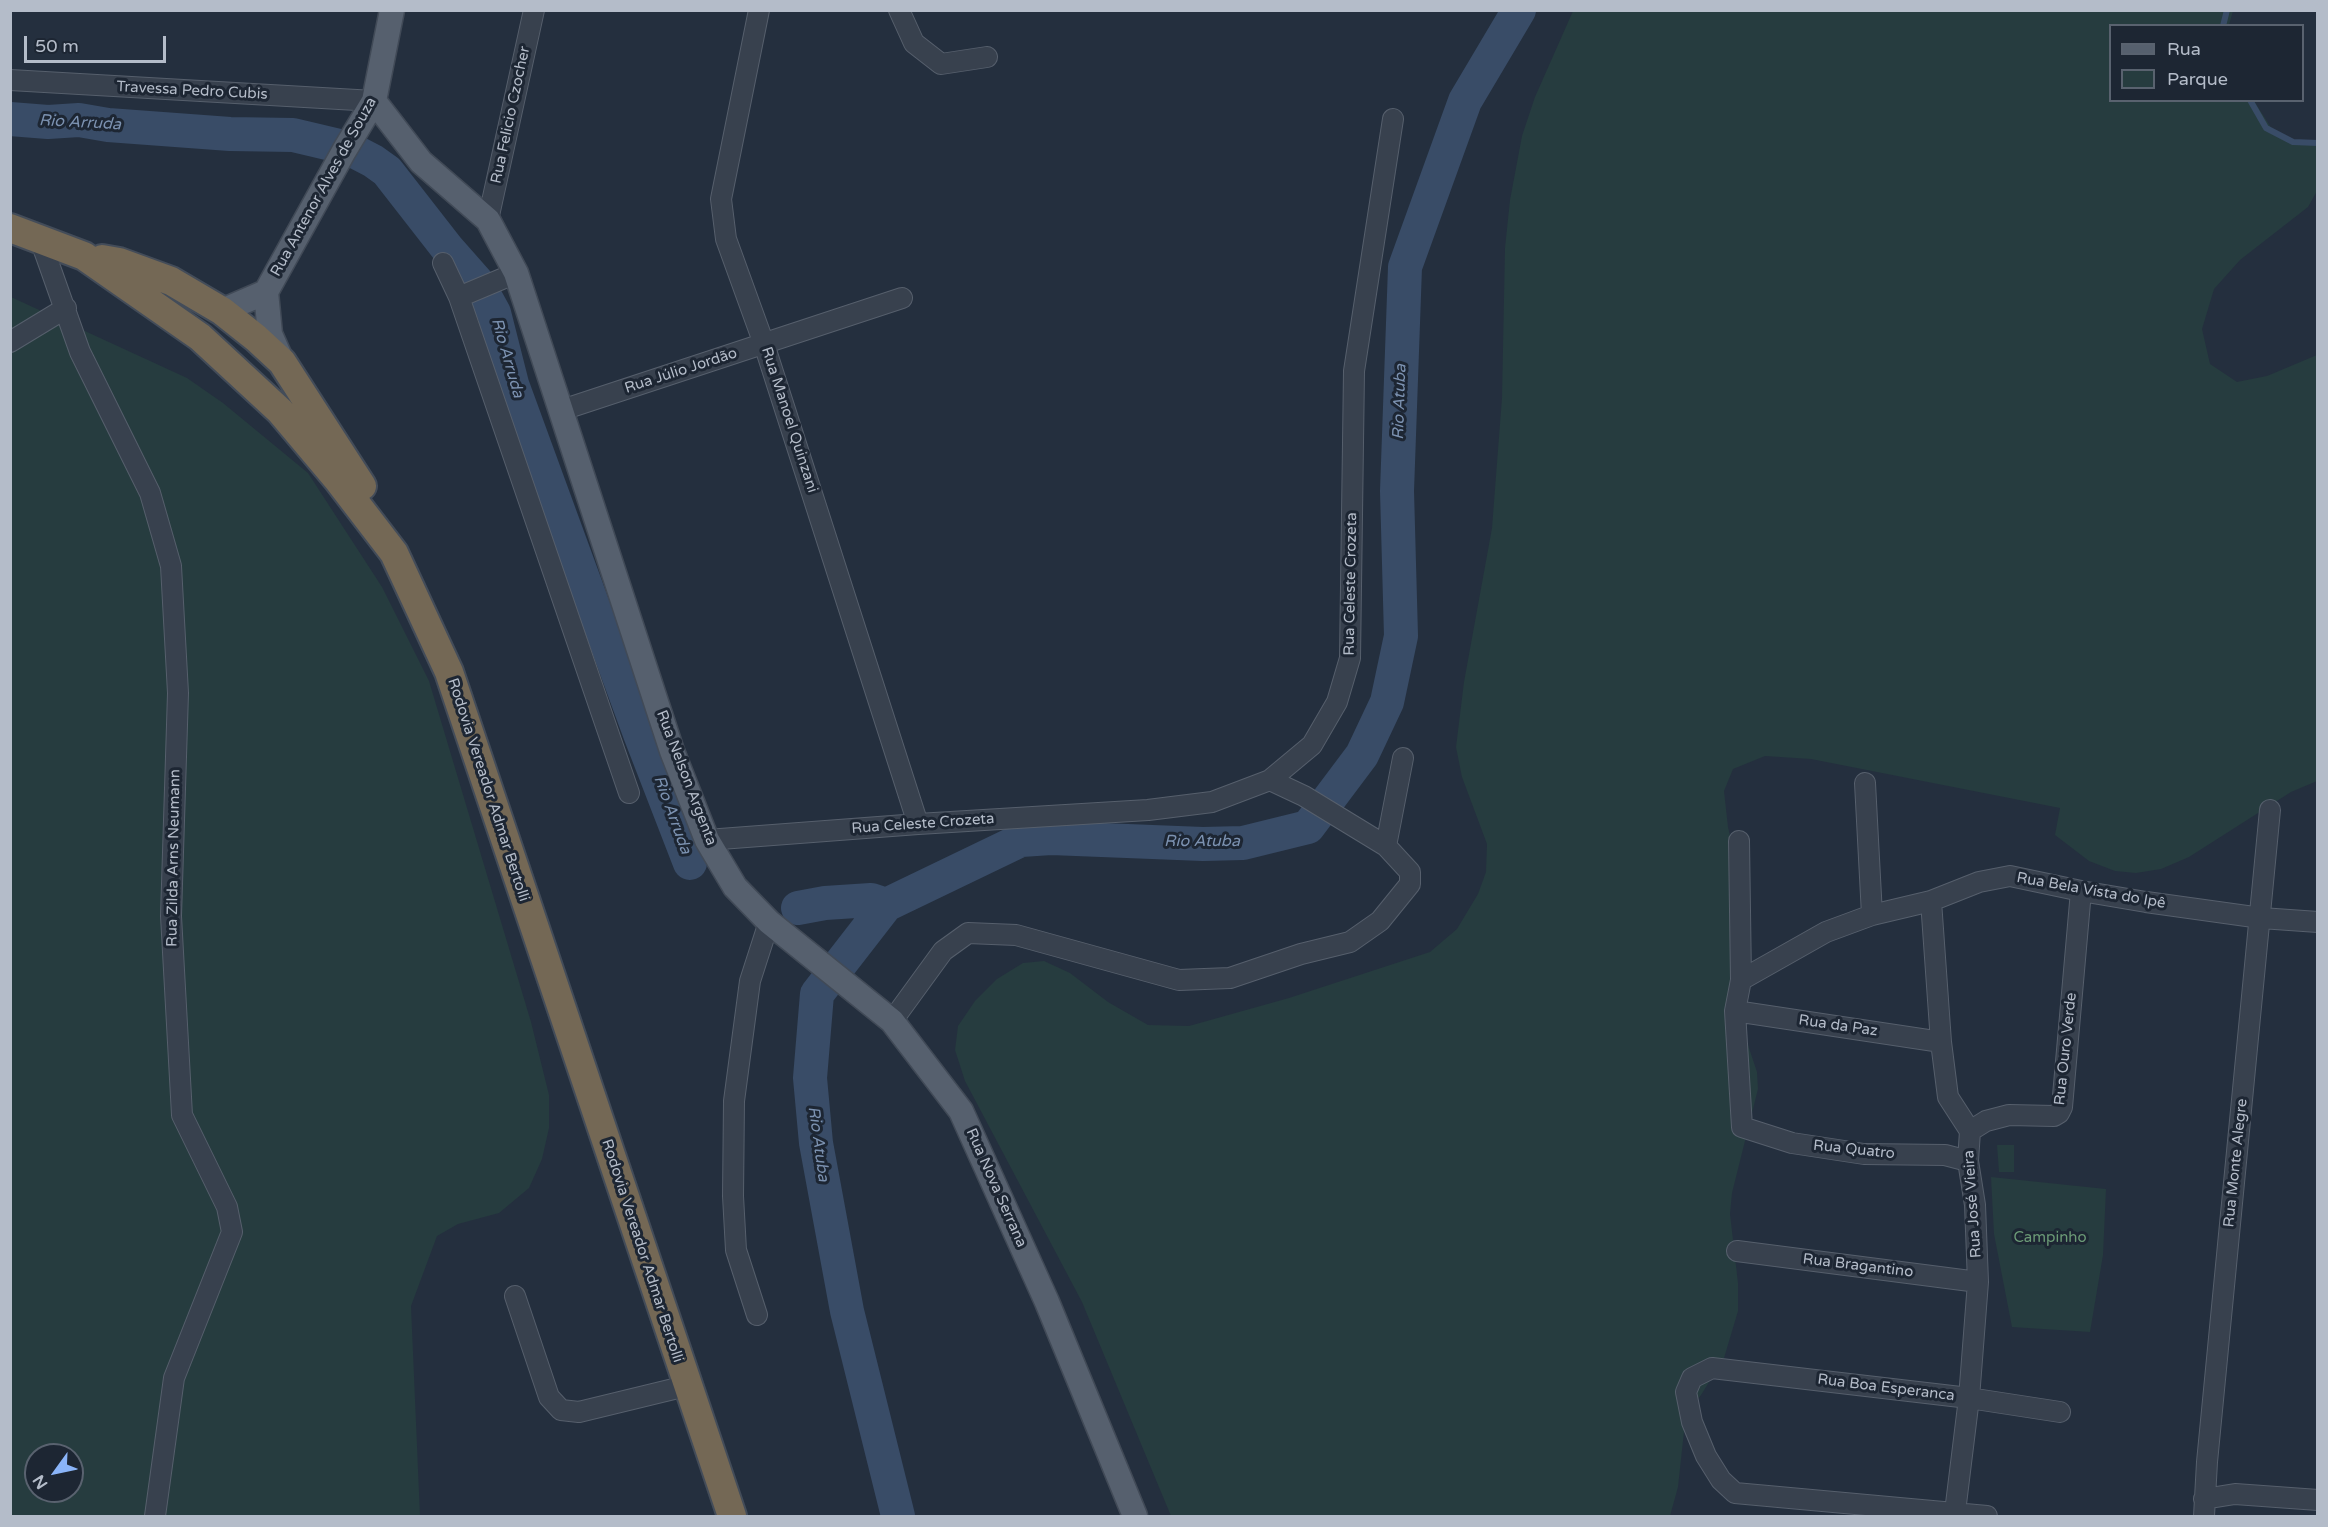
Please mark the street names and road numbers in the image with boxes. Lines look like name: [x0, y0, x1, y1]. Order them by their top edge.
street label: Rua Felicio Czocher: [488, 45, 534, 185]
street label: Travessa Pedro Cubis: [116, 78, 268, 104]
street label: Rua Antenor Alves de Souza: [267, 94, 381, 280]
street label: Rua Júlio Jordão: [622, 344, 740, 398]
street label: Rua Manoel Quinzani: [757, 345, 821, 495]
street label: Rua Celeste Crozeta: [1341, 512, 1361, 656]
street label: Rodovia Vereador Admar Bertolli: [443, 676, 533, 904]
street label: Rua Nelson Argenta: [652, 708, 720, 848]
street label: Rua Zilda Arns Neumann: [163, 769, 185, 947]
street label: Rua Celeste Crozeta: [851, 810, 995, 838]
street label: Rua Bela Vista do Ipê: [2015, 869, 2167, 913]
street label: Rua Ouro Verde: [2051, 992, 2081, 1106]
street label: Rua da Paz: [1797, 1012, 1879, 1040]
street label: Rua Monte Alegre: [2220, 1098, 2252, 1228]
street label: Rua Nova Serrana: [962, 1126, 1030, 1250]
street label: Rodovia Vereador Admar Bertolli: [597, 1137, 687, 1365]
street label: Rua Quatro: [1812, 1137, 1896, 1163]
street label: Rua José Vieira: [1960, 1149, 1986, 1259]
street label: Rua Bragantino: [1802, 1250, 1914, 1282]
street label: Rua Boa Esperanca: [1816, 1371, 1956, 1405]

